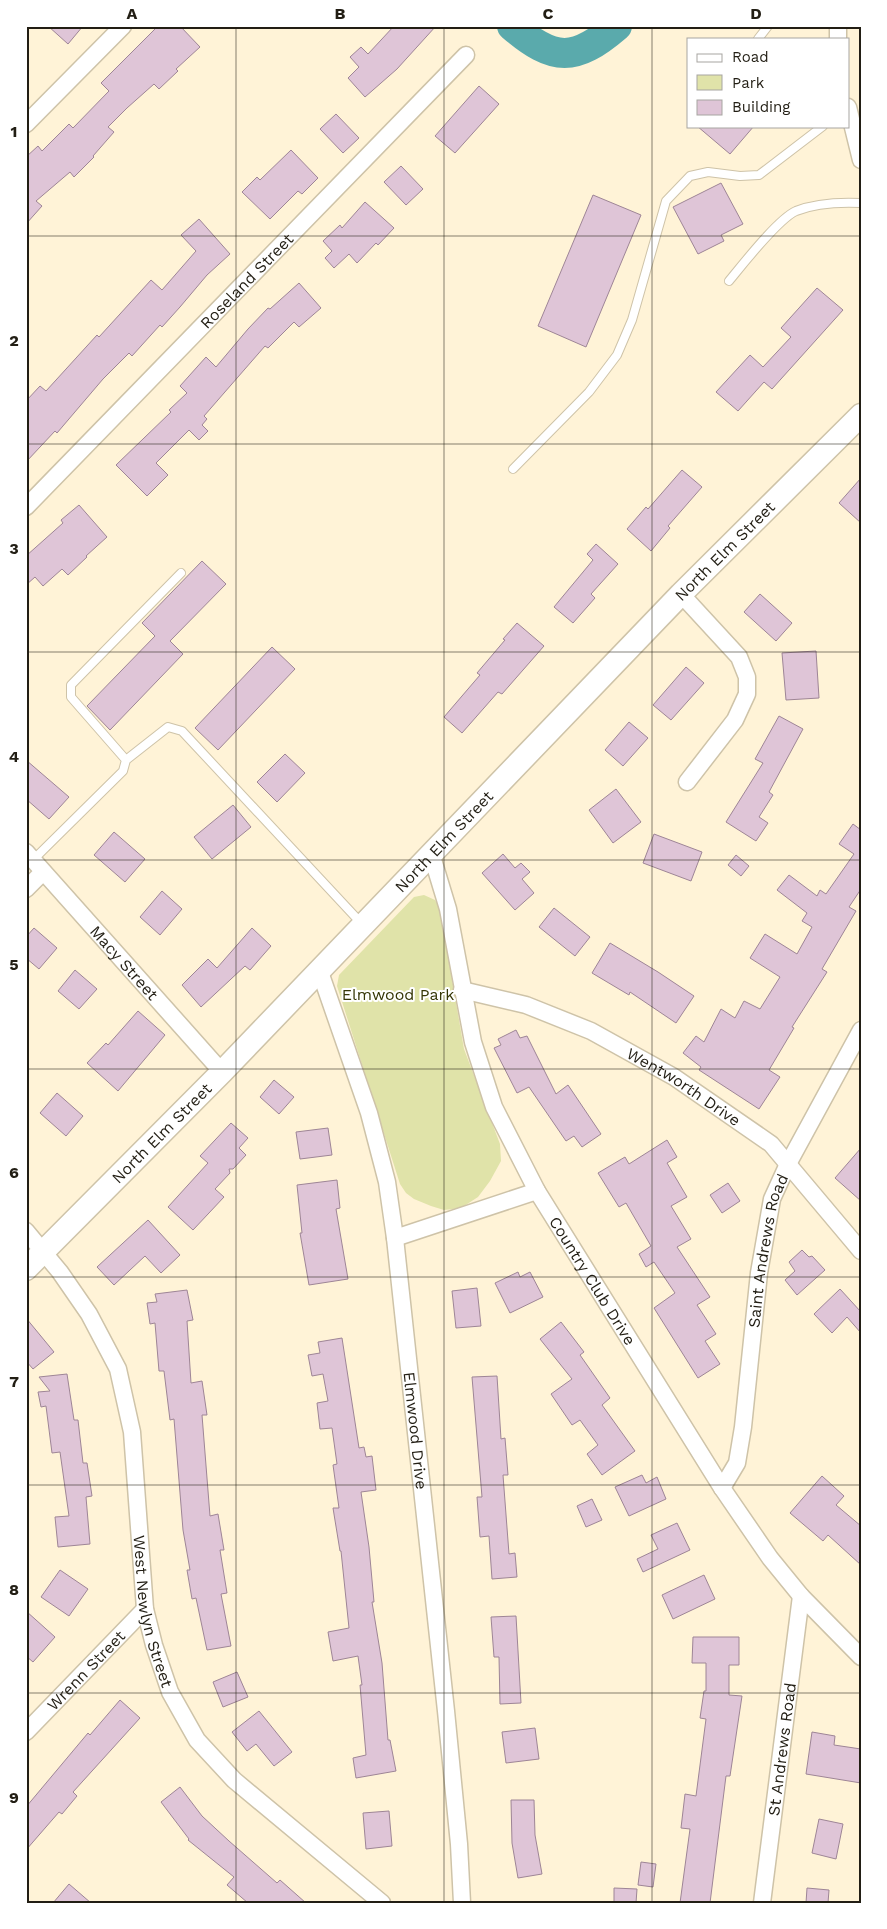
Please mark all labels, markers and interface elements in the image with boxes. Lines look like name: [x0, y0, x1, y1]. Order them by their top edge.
text: A: [127, 4, 138, 23]
text: B: [335, 4, 346, 23]
text: C: [543, 4, 554, 23]
text: D: [750, 4, 762, 23]
legend: [687, 38, 850, 128]
text: Road: [732, 48, 769, 66]
text: Park: [732, 74, 765, 92]
text: Building: [732, 98, 790, 116]
text: 1: [11, 122, 17, 141]
street label: Roseland Street: [196, 229, 297, 332]
text: 2: [9, 331, 19, 350]
street label: North Elm Street: [671, 497, 779, 605]
text: 3: [9, 539, 19, 558]
text: 4: [9, 747, 19, 766]
street label: North Elm Street: [391, 787, 497, 896]
street label: Macy Street: [86, 922, 162, 1004]
text: 5: [9, 955, 19, 974]
park label: Elmwood Park: [342, 985, 454, 1004]
street label: Wentworth Drive: [623, 1044, 744, 1130]
street label: North Elm Street: [108, 1079, 216, 1187]
text: 6: [9, 1163, 19, 1182]
street label: Saint Andrews Road: [744, 1171, 792, 1329]
street label: Country Club Drive: [545, 1213, 640, 1349]
street label: Elmwood Drive: [399, 1371, 431, 1490]
text: 7: [9, 1372, 19, 1391]
street label: West Newlyn Street: [130, 1534, 177, 1690]
text: 8: [9, 1580, 19, 1599]
street label: Wrenn Street: [43, 1626, 129, 1715]
street label: St Andrews Road: [764, 1682, 800, 1817]
text: 9: [9, 1788, 19, 1807]

